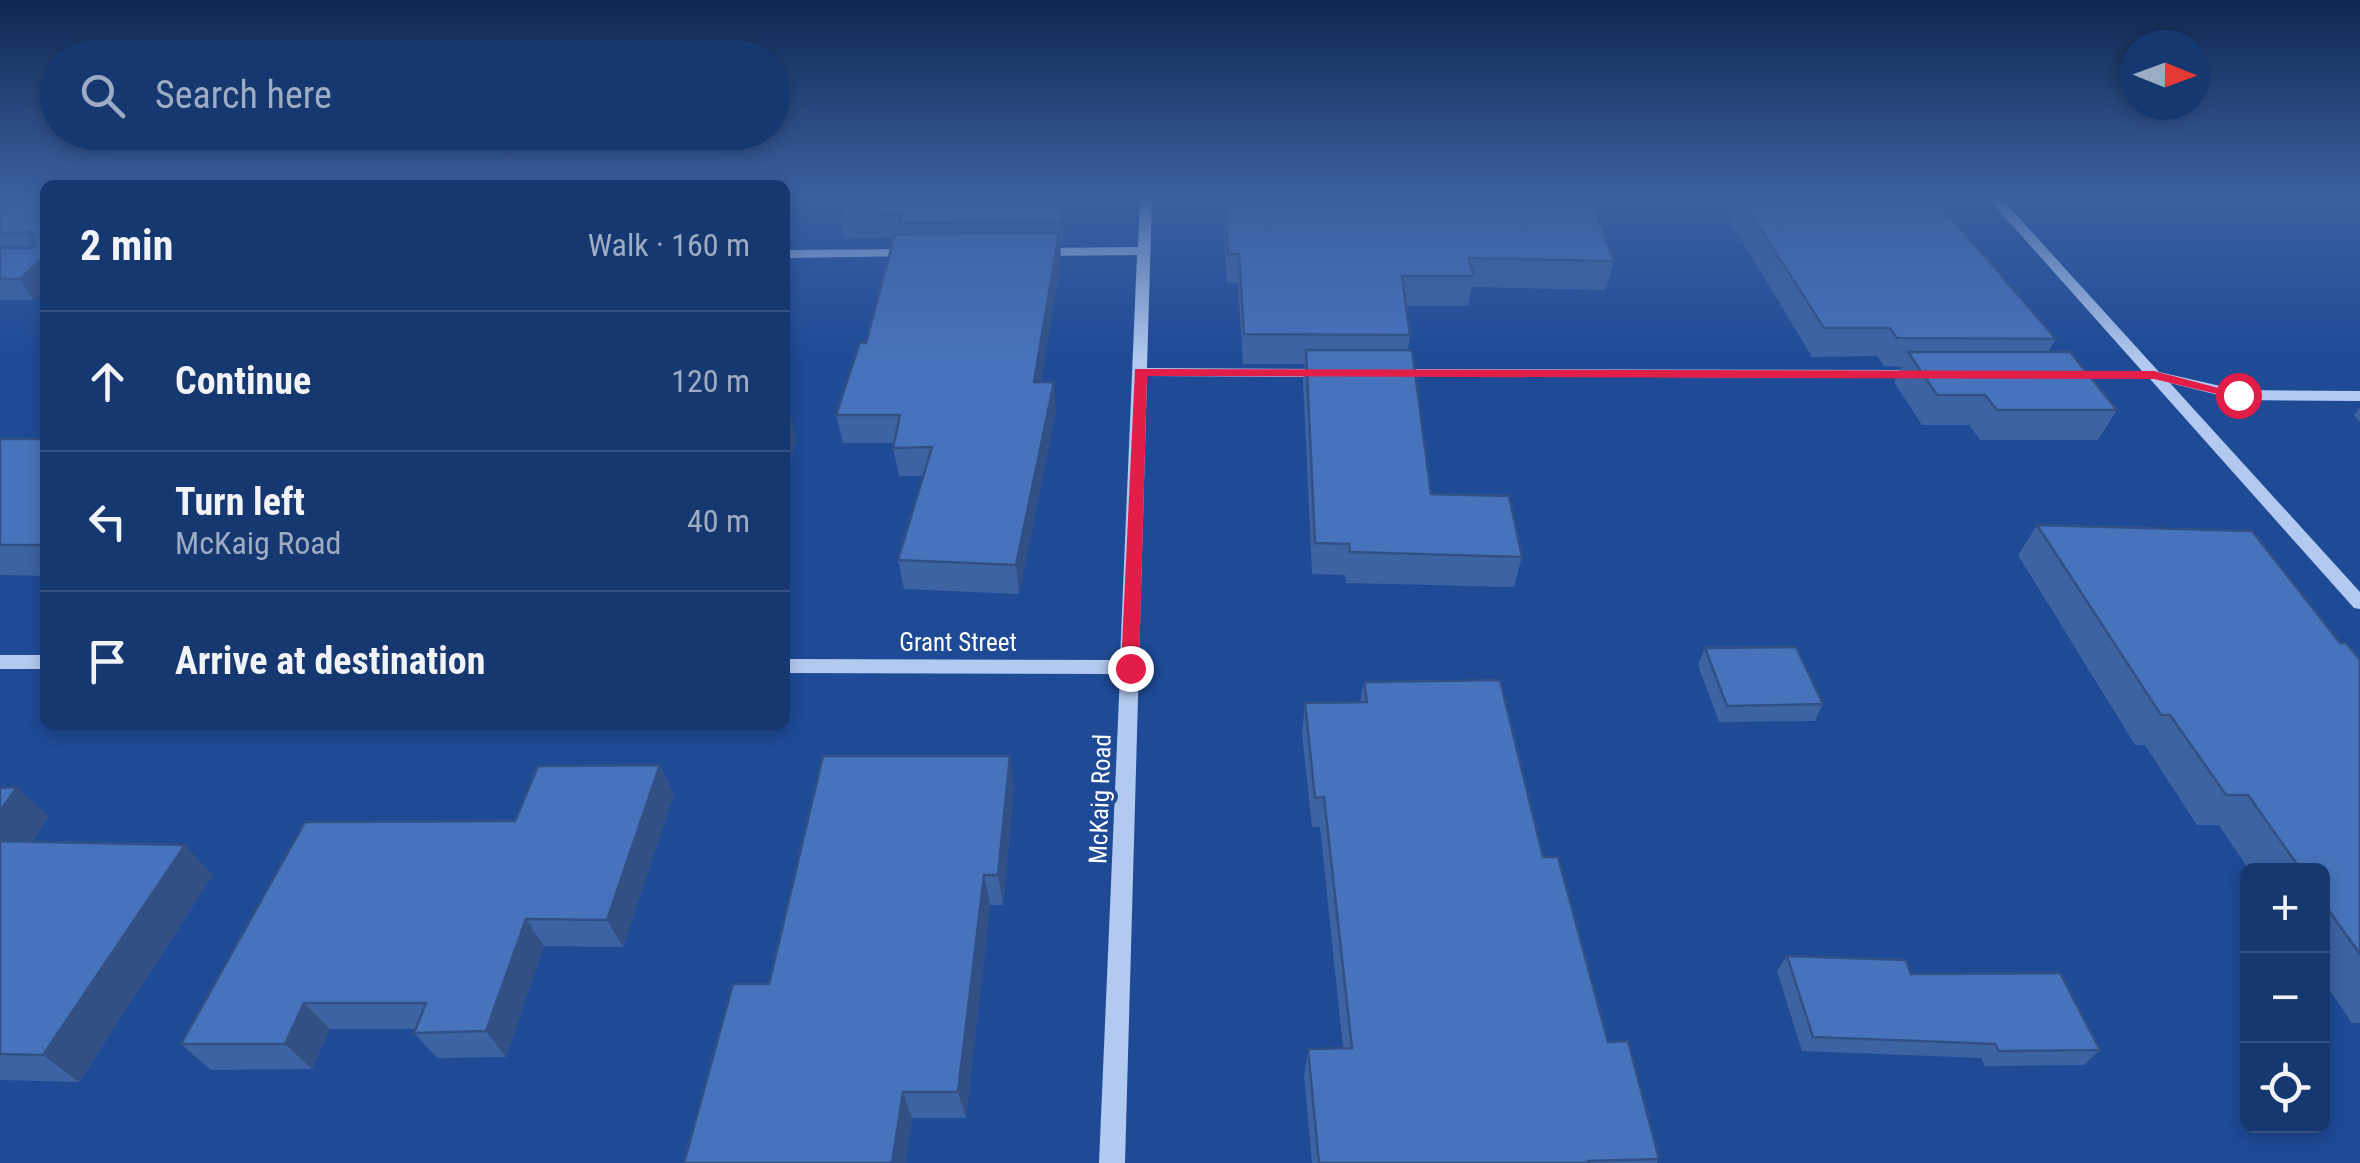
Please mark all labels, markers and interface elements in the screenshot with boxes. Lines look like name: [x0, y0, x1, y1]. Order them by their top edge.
north arrow: [2120, 30, 2210, 120]
search box: [40, 40, 790, 150]
icon: search: [75, 68, 130, 123]
text: Search here: [155, 73, 332, 117]
text: 2 min: [80, 221, 173, 270]
text: Walk · 160 m: [588, 226, 750, 264]
icon: ahead: [80, 354, 135, 409]
text: Continue: [175, 359, 311, 403]
text: 120 m: [671, 362, 750, 400]
route start: [2216, 373, 2262, 419]
text: Turn left: [175, 480, 305, 524]
icon: left: [80, 494, 135, 549]
text: 40 m: [687, 502, 750, 540]
text: McKaig Road: [175, 524, 341, 562]
street label: Grant Street: [899, 628, 1017, 657]
icon: arrive: [80, 634, 135, 689]
text: Arrive at destination: [175, 639, 485, 683]
route end: [1108, 646, 1154, 692]
street label: McKaig Road: [1083, 734, 1117, 864]
map controls: [2240, 863, 2330, 1133]
button: +: [2240, 863, 2330, 953]
button: −: [2240, 953, 2330, 1043]
button: locate: [2240, 1043, 2330, 1133]

